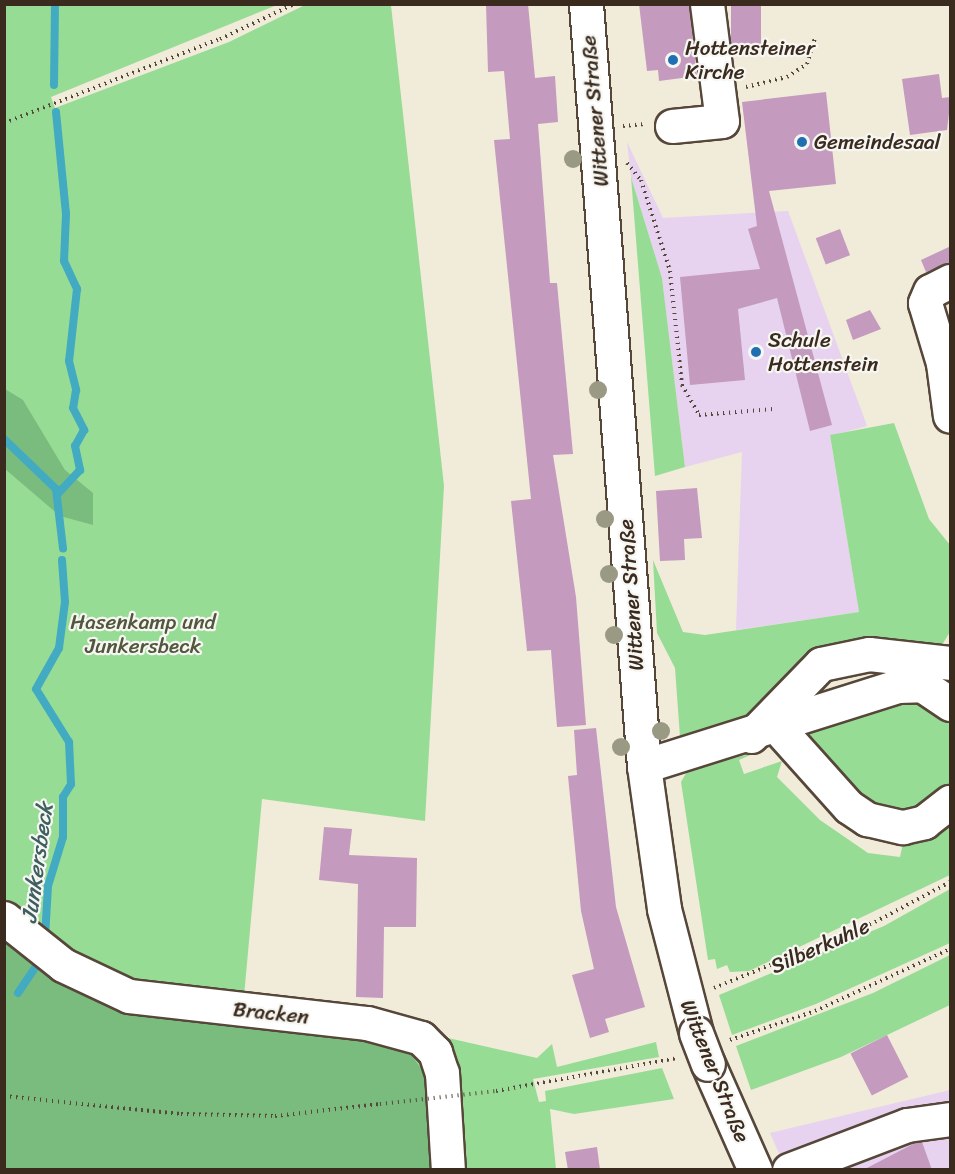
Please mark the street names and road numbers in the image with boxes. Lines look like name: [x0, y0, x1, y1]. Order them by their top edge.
street label: Wittener Straße: [576, 34, 614, 188]
street label: Wittener Straße: [613, 518, 649, 672]
street label: Silberkuhle: [767, 913, 873, 979]
street label: Bracken: [232, 996, 310, 1030]
street label: Wittener Straße: [675, 996, 755, 1146]

